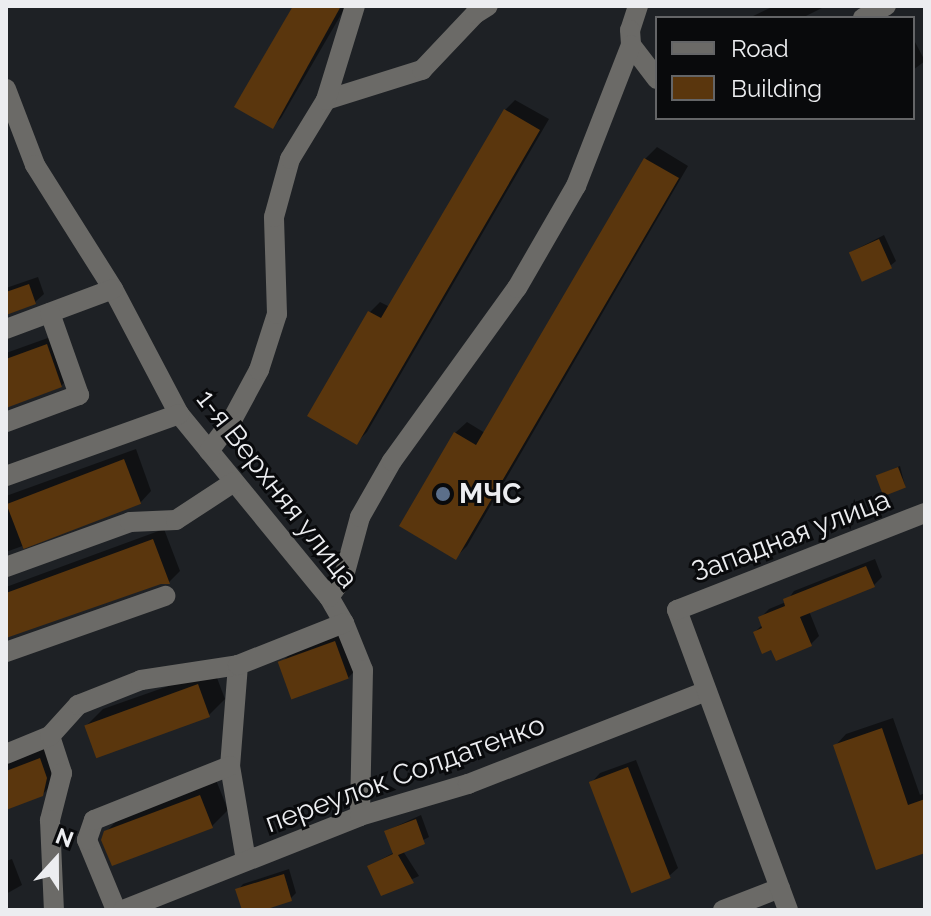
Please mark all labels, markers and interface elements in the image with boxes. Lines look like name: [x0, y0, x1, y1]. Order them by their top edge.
legend: [655, 16, 915, 120]
text: Road: [731, 34, 789, 63]
text: Building: [731, 74, 822, 103]
street label: 1-я Верхняя улица: [189, 383, 365, 595]
place label: МЧС: [459, 477, 521, 511]
street label: Западная улица: [687, 483, 895, 589]
marker: МЧС: [434, 485, 452, 503]
street label: переулок Солдатенко: [261, 708, 549, 840]
north arrow: [16, 820, 96, 900]
text: N: [52, 822, 77, 853]

